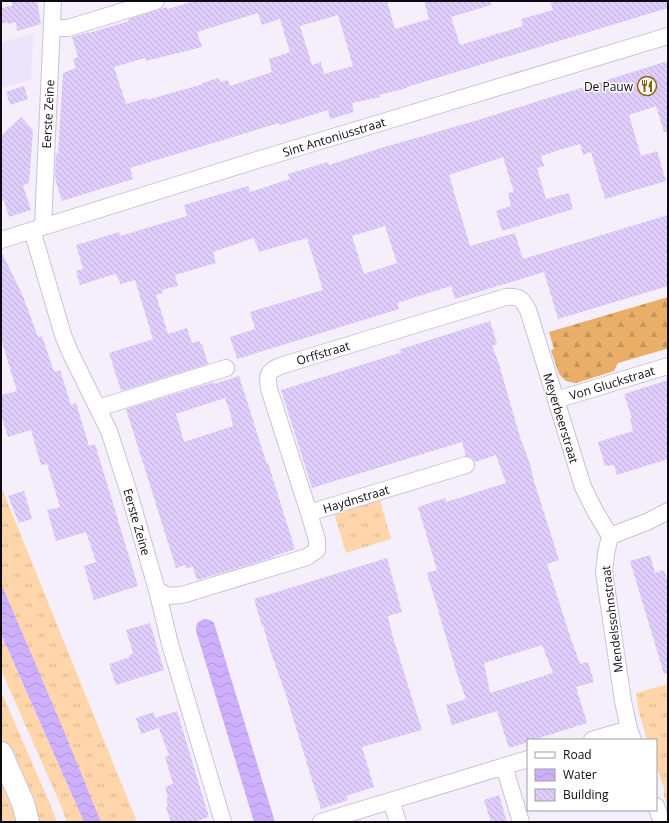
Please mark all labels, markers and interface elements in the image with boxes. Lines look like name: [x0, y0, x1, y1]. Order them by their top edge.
restaurant icon: De Pauw: [636, 75, 658, 97]
place label: De Pauw: [584, 78, 634, 95]
street label: Eerste Zeine: [38, 79, 58, 149]
street label: Sint Antoniusstraat: [280, 113, 388, 161]
street label: Orffstraat: [294, 337, 352, 369]
street label: Von Gluckstraat: [567, 362, 657, 404]
street label: Meyerbeerstraat: [539, 371, 583, 465]
street label: Haydnstraat: [321, 481, 391, 517]
street label: Eerste Zeine: [119, 487, 155, 558]
street label: Mendelssohnstraat: [597, 564, 627, 674]
legend: [527, 739, 657, 811]
text: Road: [563, 746, 592, 763]
text: Water: [563, 766, 597, 783]
text: Building: [563, 786, 609, 803]

